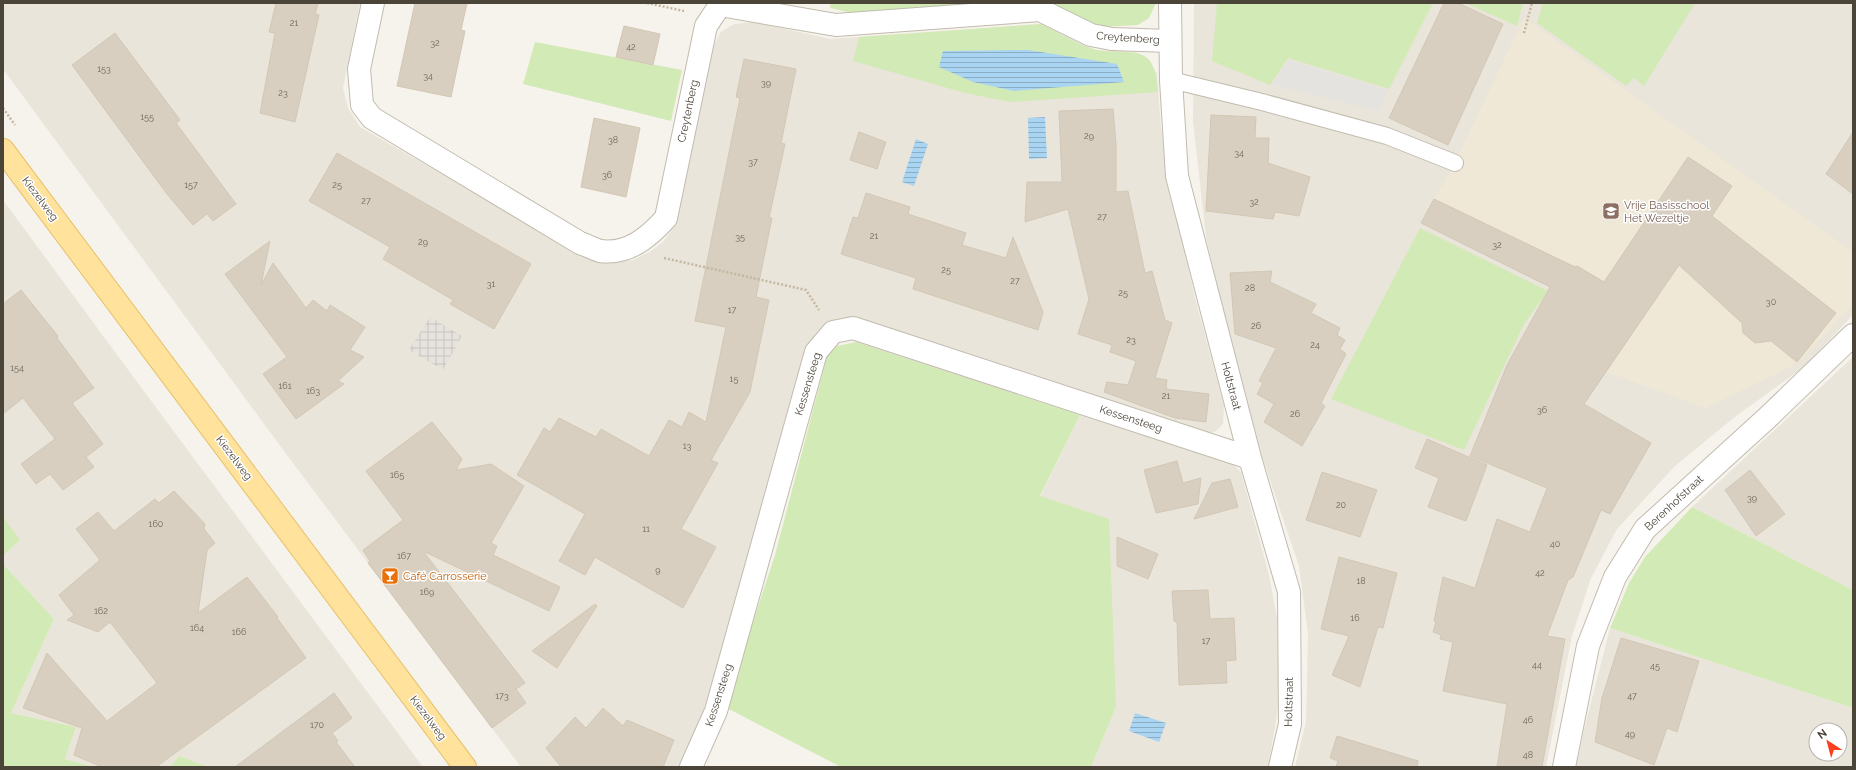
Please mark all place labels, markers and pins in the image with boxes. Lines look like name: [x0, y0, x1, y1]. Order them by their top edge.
place label: Vrije Basisschool Het Wezeltje: [1624, 199, 1709, 225]
school or university icon: Vrije Basisschool Het Wezeltje: [1601, 201, 1621, 221]
bar icon: Café Carrosserie: [380, 566, 400, 586]
place label: Café Carrosserie: [403, 570, 487, 583]

